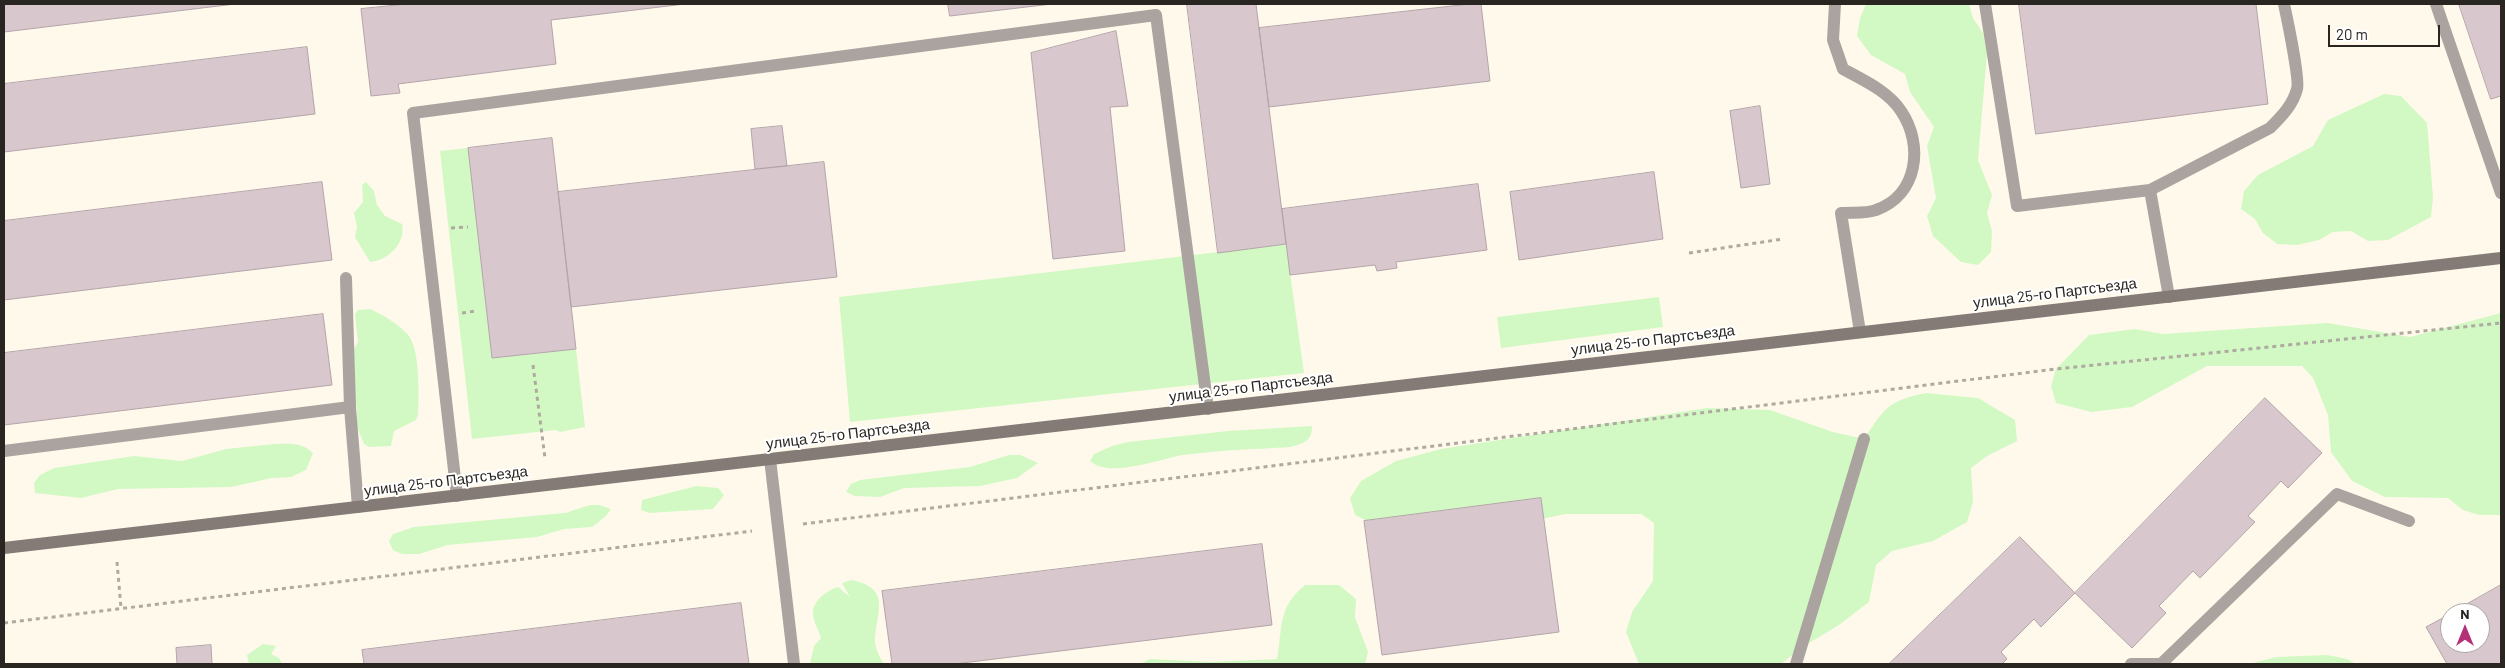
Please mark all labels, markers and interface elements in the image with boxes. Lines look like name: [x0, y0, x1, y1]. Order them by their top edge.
scale bar: [2330, 15, 2442, 47]
text: 20 m: [2336, 25, 2368, 43]
street label: улица 25-го Партсъезда: [1972, 274, 2138, 312]
street label: улица 25-го Партсъезда: [1570, 321, 1736, 359]
street label: улица 25-го Партсъезда: [1168, 368, 1334, 406]
street label: улица 25-го Партсъезда: [765, 415, 931, 453]
street label: улица 25-го Партсъезда: [363, 462, 529, 500]
north arrow: [2440, 603, 2490, 653]
text: N: [2460, 605, 2470, 622]

